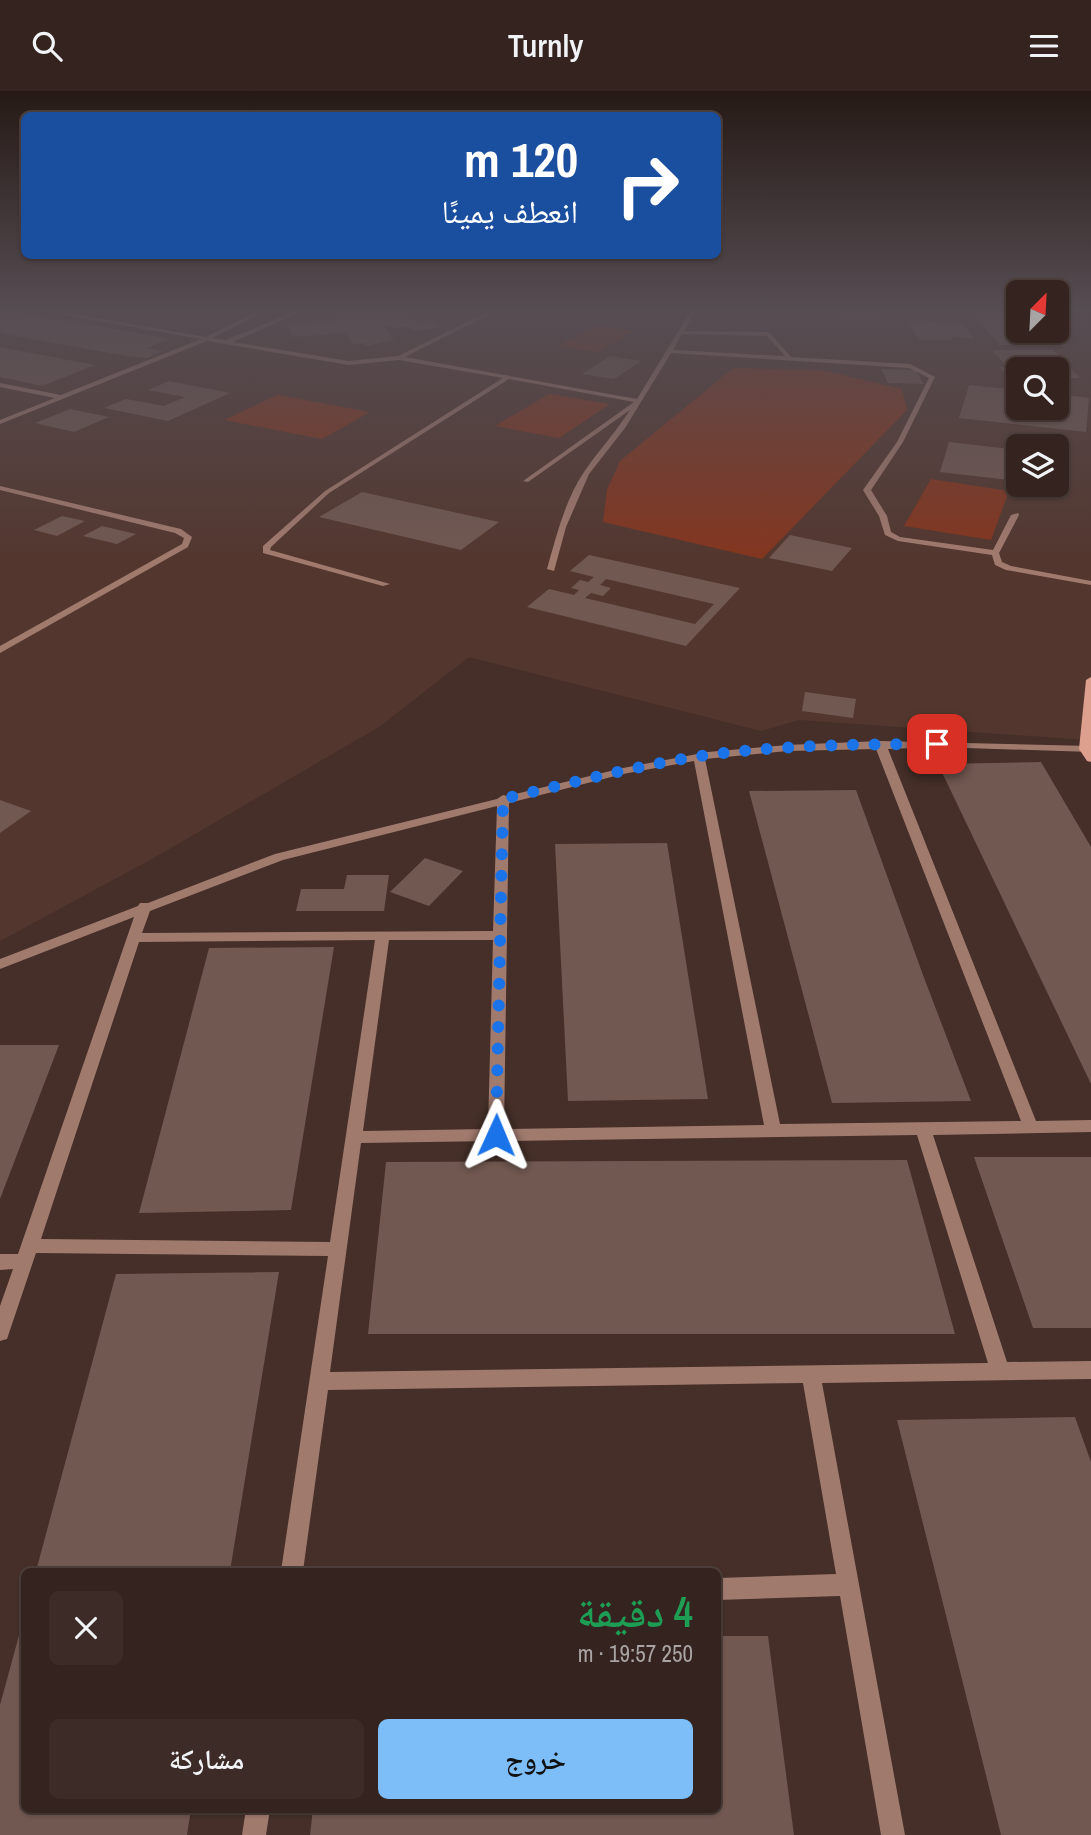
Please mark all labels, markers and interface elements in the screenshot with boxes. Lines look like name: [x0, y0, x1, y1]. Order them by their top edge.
text: Turnly: [508, 24, 583, 67]
icon: search: [28, 27, 66, 65]
icon: menu: [1025, 27, 1063, 65]
text: 120 m: [464, 126, 578, 192]
icon: right: [602, 140, 693, 231]
text: انعطف يمينًا: [442, 190, 578, 233]
north arrow: [1006, 280, 1069, 343]
map controls: [1006, 280, 1069, 497]
button: search: [1006, 357, 1069, 420]
button: layers: [1006, 434, 1069, 497]
pin: [907, 714, 967, 774]
icon: arrive: [918, 725, 956, 763]
position arrow: [459, 1098, 533, 1172]
text: 4 دقيقة: [577, 1584, 693, 1640]
button: close: [49, 1591, 123, 1665]
text: 250 m · 19:57: [578, 1638, 693, 1669]
button: مشاركة: [49, 1719, 364, 1799]
button: خروج: [378, 1719, 693, 1799]

